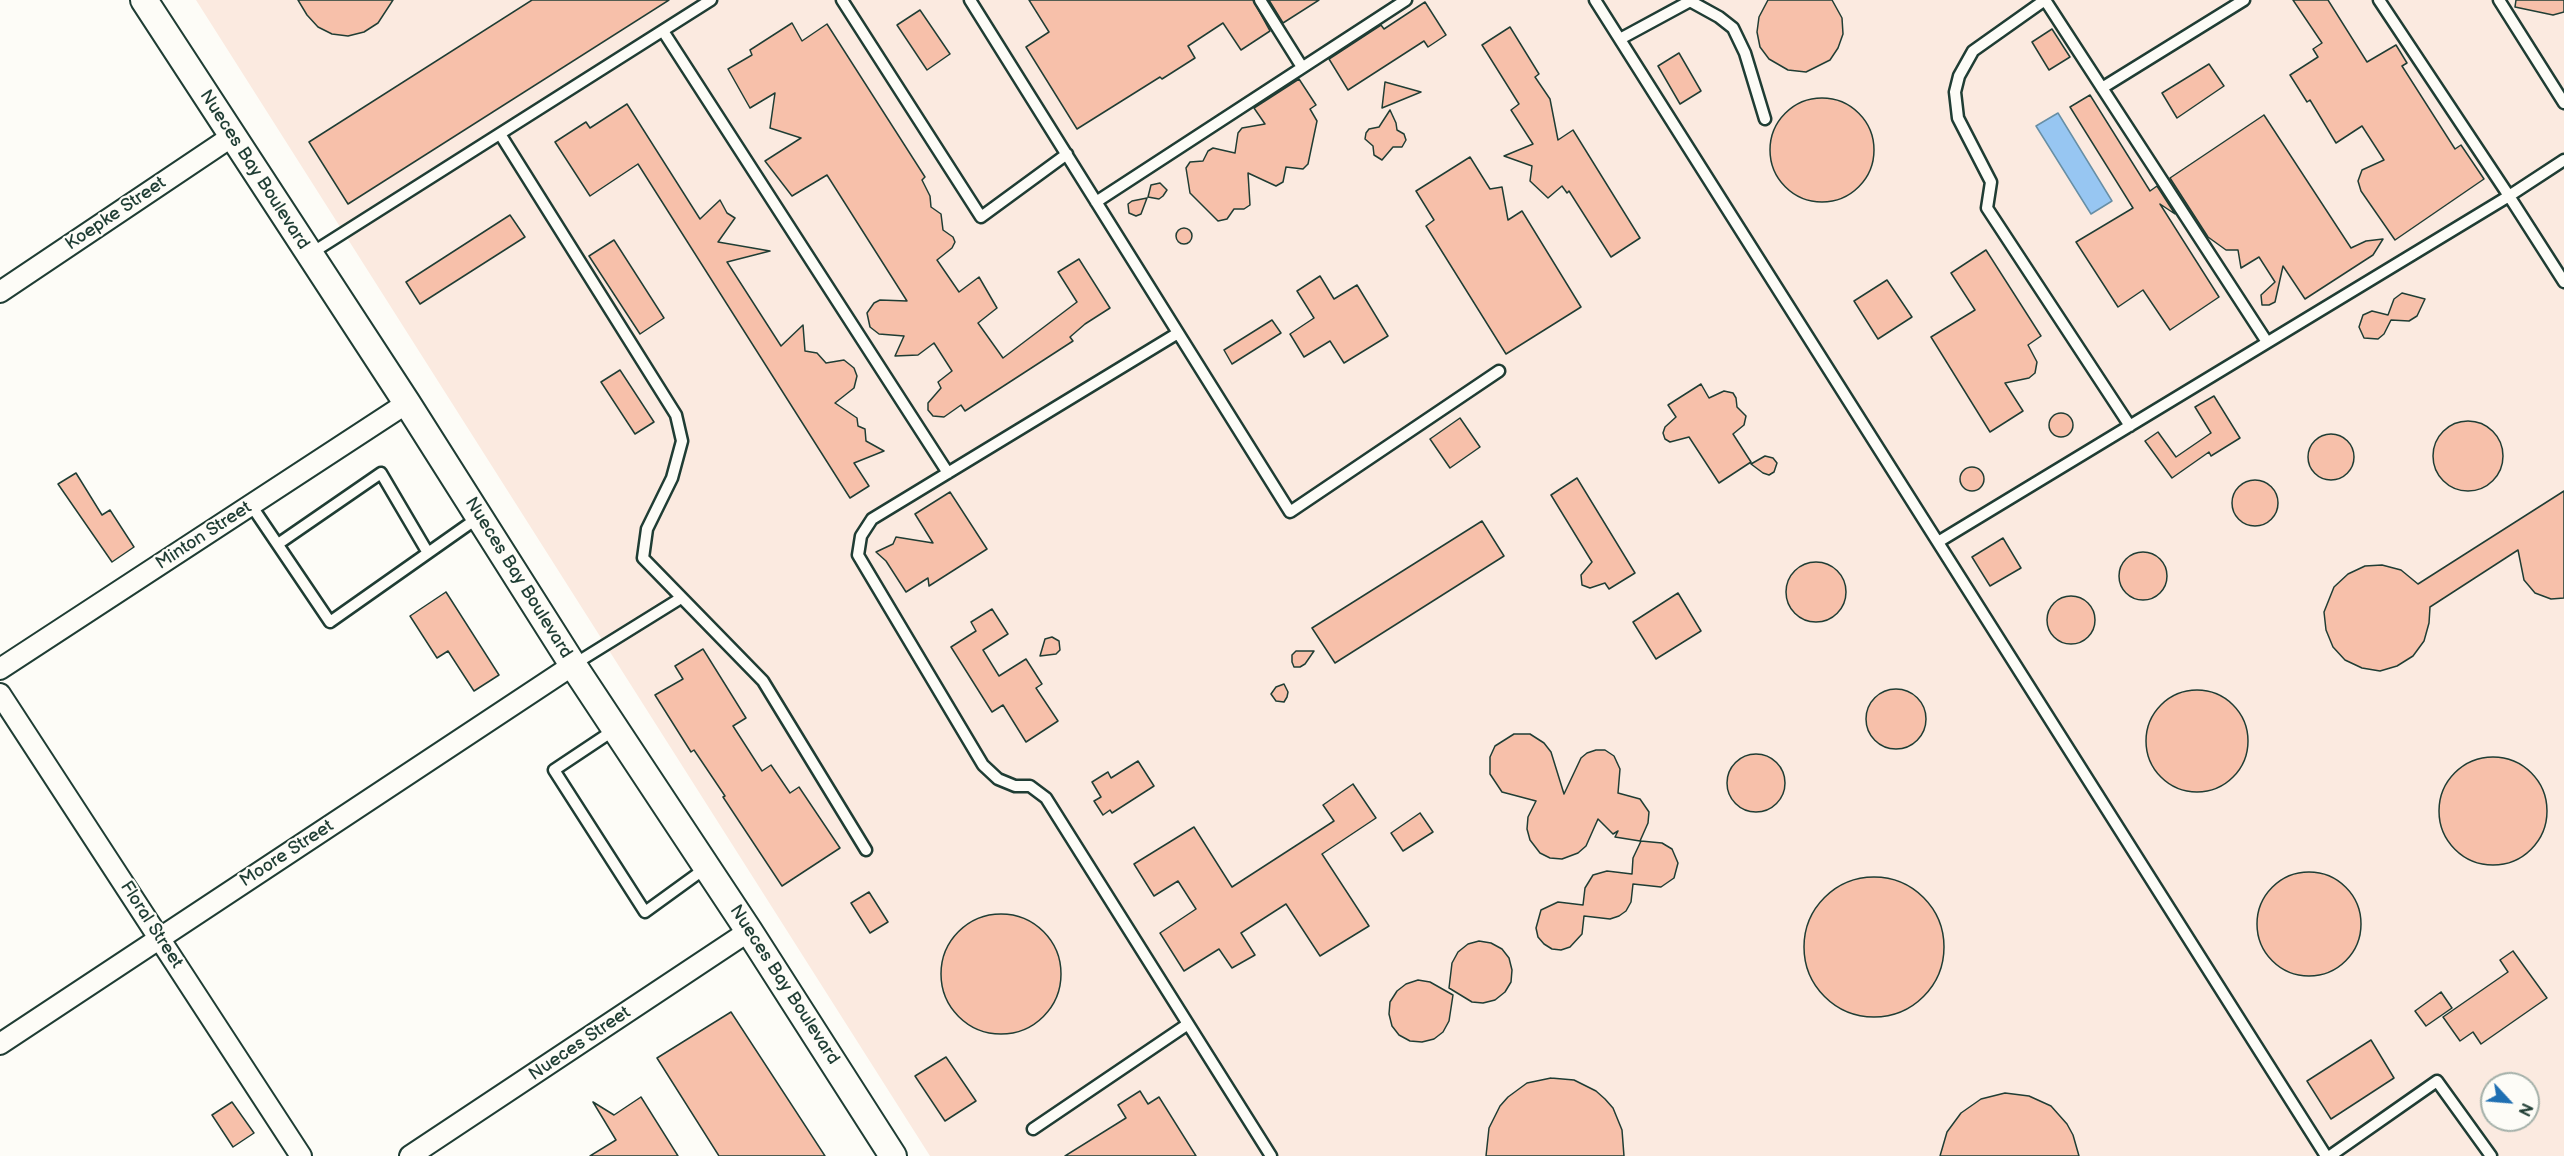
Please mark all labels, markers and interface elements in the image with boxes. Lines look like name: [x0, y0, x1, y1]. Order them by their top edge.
street label: Nueces Bay Boulevard: [194, 86, 314, 254]
street label: Koepke Street: [62, 173, 170, 255]
street label: Nueces Bay Boulevard: [460, 494, 576, 662]
street label: Minton Street: [152, 497, 256, 575]
street label: Moore Street: [236, 816, 338, 892]
street label: Floral Street: [115, 877, 187, 973]
street label: Nueces Bay Boulevard: [724, 901, 844, 1069]
street label: Nueces Street: [525, 1002, 635, 1086]
north arrow: [2480, 1072, 2540, 1132]
text: N: [2514, 1100, 2536, 1119]

